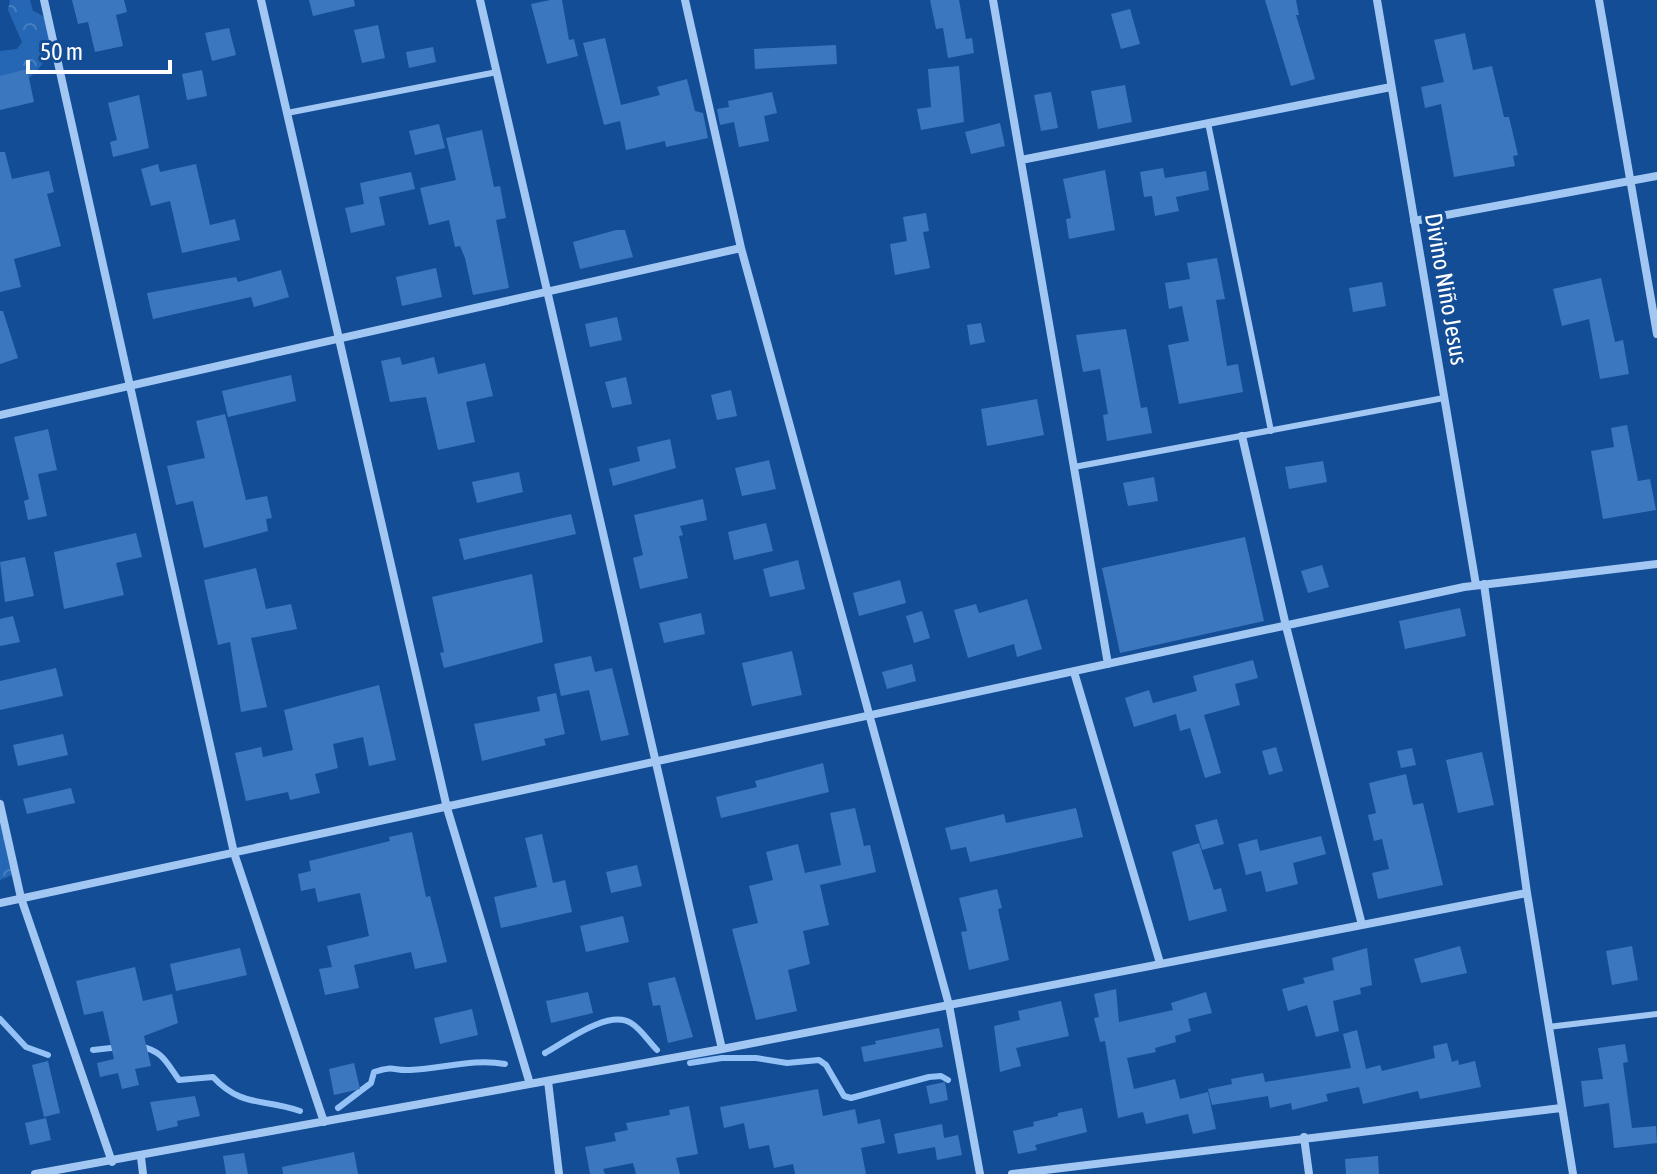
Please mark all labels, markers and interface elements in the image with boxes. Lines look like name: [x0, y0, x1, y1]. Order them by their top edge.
scale bar: [28, 24, 170, 74]
text: 50 m: [40, 38, 83, 65]
street label: Divino Niño Jesus: [1420, 211, 1473, 367]

